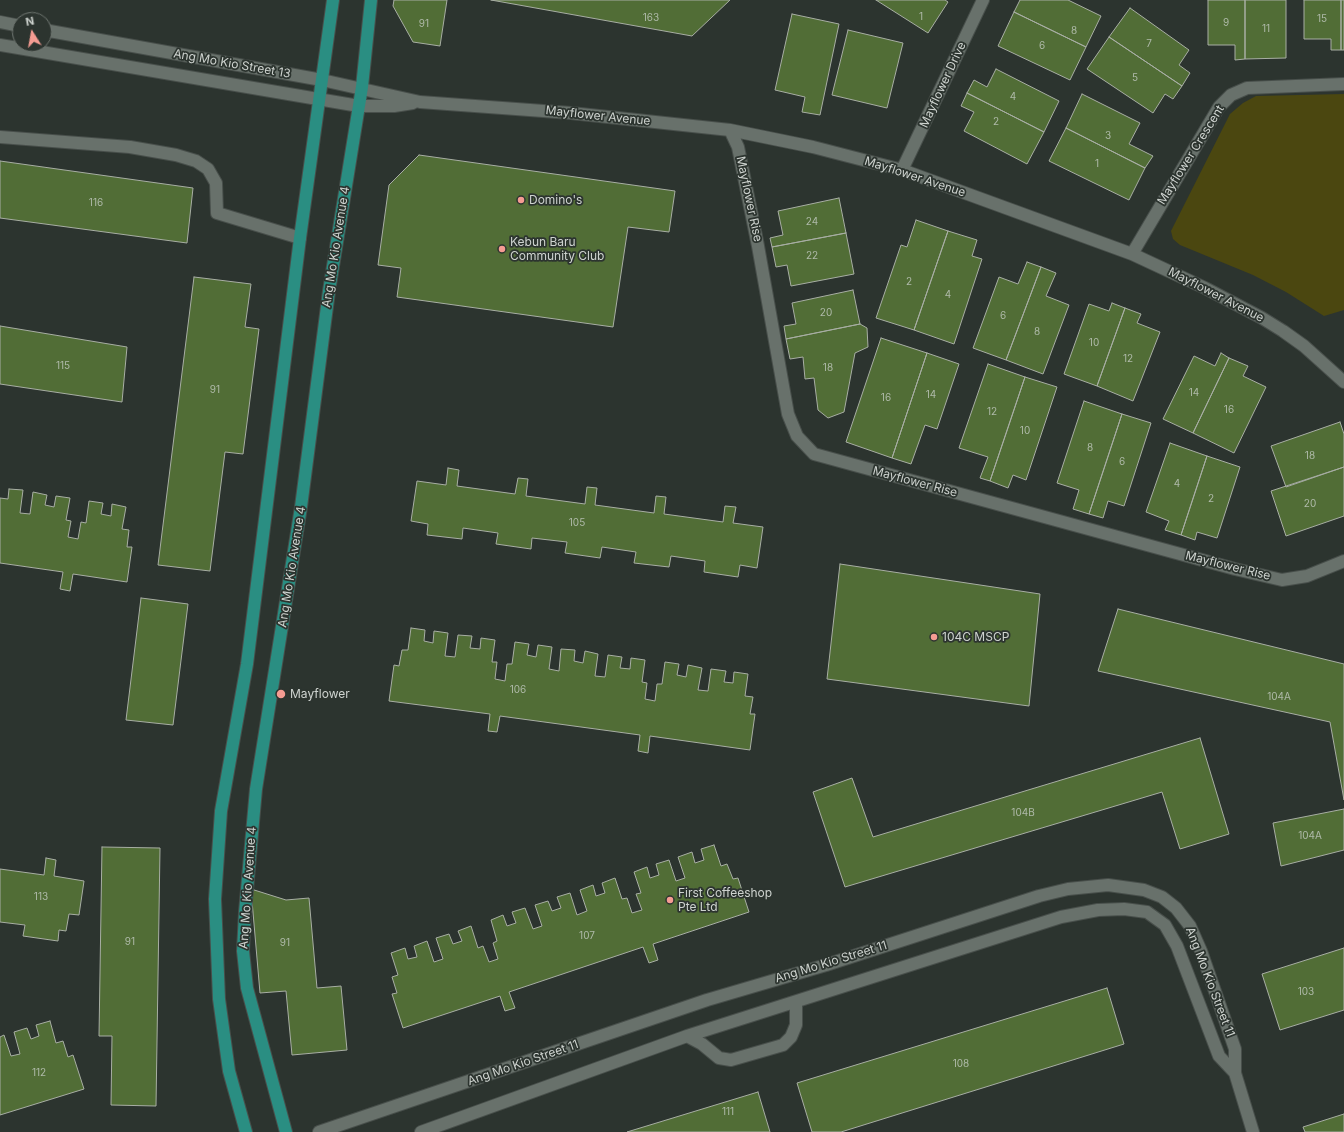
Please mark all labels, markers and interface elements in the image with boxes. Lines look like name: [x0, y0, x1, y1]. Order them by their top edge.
house number: 1: [919, 11, 923, 23]
north arrow: [12, 12, 52, 52]
house number: 163: [643, 12, 659, 24]
house number: 15: [1317, 13, 1327, 25]
text: N: [24, 14, 35, 29]
house number: 9: [1223, 17, 1229, 29]
house number: 91: [419, 18, 429, 30]
house number: 11: [1262, 23, 1270, 35]
house number: 8: [1071, 25, 1077, 37]
house number: 7: [1146, 38, 1152, 50]
street label: Mayflower Drive: [917, 40, 969, 130]
house number: 6: [1039, 40, 1045, 52]
street label: Ang Mo Kio Street 13: [172, 47, 292, 81]
house number: 5: [1132, 72, 1138, 84]
house number: 4: [1010, 91, 1016, 103]
street label: Mayflower Avenue: [545, 103, 651, 129]
street label: Mayflower Crescent: [1155, 103, 1227, 207]
house number: 2: [993, 116, 999, 128]
house number: 3: [1105, 130, 1111, 142]
street label: Mayflower Avenue: [863, 154, 967, 200]
street label: Mayflower Rise: [733, 155, 765, 243]
house number: 1: [1095, 158, 1099, 170]
street label: Ang Mo Kio Avenue 4: [319, 185, 353, 309]
place label: Domino's: [529, 193, 582, 207]
marker: Domino's: [516, 195, 526, 205]
house number: 116: [89, 197, 103, 209]
house number: 24: [806, 216, 818, 228]
place label: Kebun Baru Community Club: [510, 235, 604, 263]
marker: Kebun Baru Community Club: [497, 244, 507, 254]
house number: 22: [806, 250, 818, 262]
street label: Mayflower Avenue: [1166, 265, 1266, 325]
house number: 2: [906, 276, 912, 288]
house number: 4: [945, 289, 951, 301]
house number: 20: [820, 307, 832, 319]
house number: 6: [1000, 310, 1006, 322]
house number: 8: [1034, 326, 1040, 338]
house number: 10: [1089, 337, 1099, 349]
house number: 12: [1123, 353, 1133, 365]
house number: 115: [56, 360, 70, 372]
house number: 18: [823, 362, 833, 374]
house number: 91: [210, 384, 220, 396]
house number: 14: [1189, 387, 1199, 399]
house number: 14: [926, 389, 936, 401]
house number: 16: [881, 392, 891, 404]
house number: 16: [1224, 404, 1234, 416]
house number: 12: [987, 406, 997, 418]
house number: 10: [1020, 425, 1030, 437]
house number: 8: [1087, 442, 1093, 454]
house number: 18: [1305, 450, 1315, 462]
house number: 6: [1119, 456, 1125, 468]
street label: Mayflower Rise: [871, 464, 959, 500]
house number: 4: [1174, 478, 1180, 490]
house number: 2: [1208, 493, 1214, 505]
house number: 20: [1304, 498, 1316, 510]
street label: Ang Mo Kio Avenue 4: [275, 505, 309, 629]
house number: 105: [569, 517, 585, 529]
street label: Mayflower Rise: [1184, 548, 1272, 584]
place label: 104C MSCP: [942, 630, 1009, 644]
marker: 104C MSCP: [929, 632, 939, 642]
house number: 106: [510, 684, 526, 696]
place label: Mayflower: [290, 687, 350, 701]
marker: Mayflower: [275, 688, 287, 700]
house number: 104A: [1267, 691, 1291, 703]
house number: 104B: [1011, 807, 1035, 819]
street label: Ang Mo Kio Avenue 4: [237, 826, 259, 950]
house number: 104A: [1298, 830, 1322, 842]
place label: First Coffeeshop Pte Ltd: [678, 886, 772, 914]
house number: 113: [34, 891, 48, 903]
marker: First Coffeeshop Pte Ltd: [665, 895, 675, 905]
street label: Ang Mo Kio Street 11: [1182, 925, 1238, 1039]
house number: 107: [579, 930, 595, 942]
house number: 91: [125, 936, 135, 948]
house number: 91: [280, 937, 290, 949]
street label: Ang Mo Kio Street 11: [773, 938, 889, 986]
house number: 103: [1298, 986, 1314, 998]
street label: Ang Mo Kio Street 11: [466, 1037, 580, 1089]
house number: 108: [953, 1058, 969, 1070]
house number: 112: [32, 1067, 46, 1079]
house number: 111: [722, 1106, 734, 1118]

